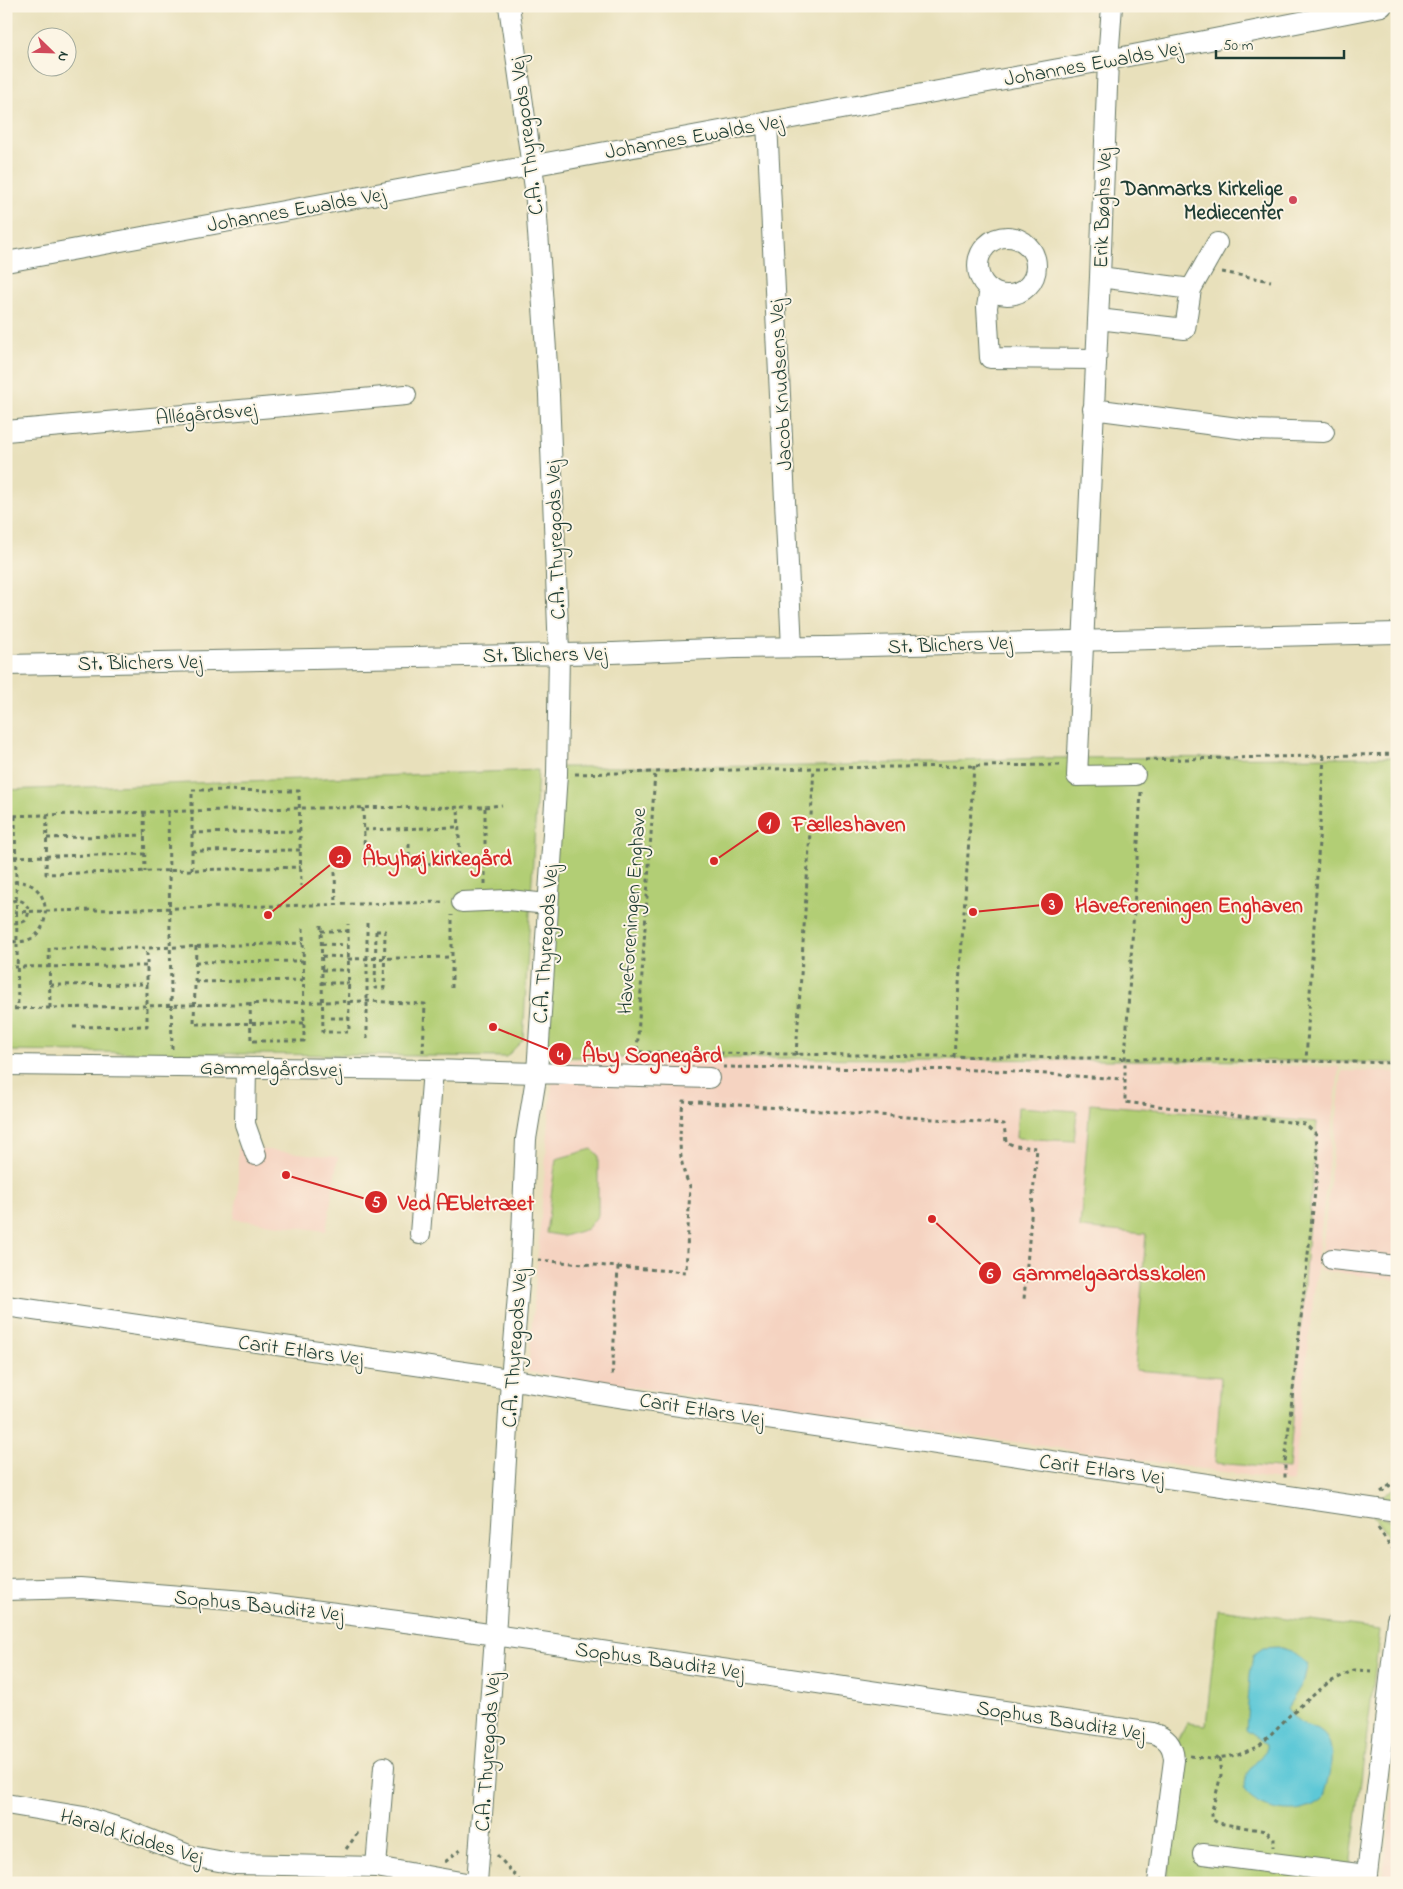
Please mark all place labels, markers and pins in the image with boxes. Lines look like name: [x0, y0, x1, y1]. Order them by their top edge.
place label: Danmarks Kirkelige Mediecenter: [1120, 175, 1284, 229]
marker: Danmarks Kirkelige Mediecenter: [1287, 194, 1299, 206]
callout: Fælleshaven: [757, 805, 915, 842]
callout: Åbyhøj kirkegård: [327, 839, 522, 876]
callout: Haveforeningen Enghaven: [1040, 885, 1313, 922]
callout: Åby Sognegård: [547, 1036, 732, 1073]
callout: Ved Æbletræet: [363, 1183, 544, 1220]
callout: Gammelgaardsskolen: [977, 1254, 1215, 1291]

